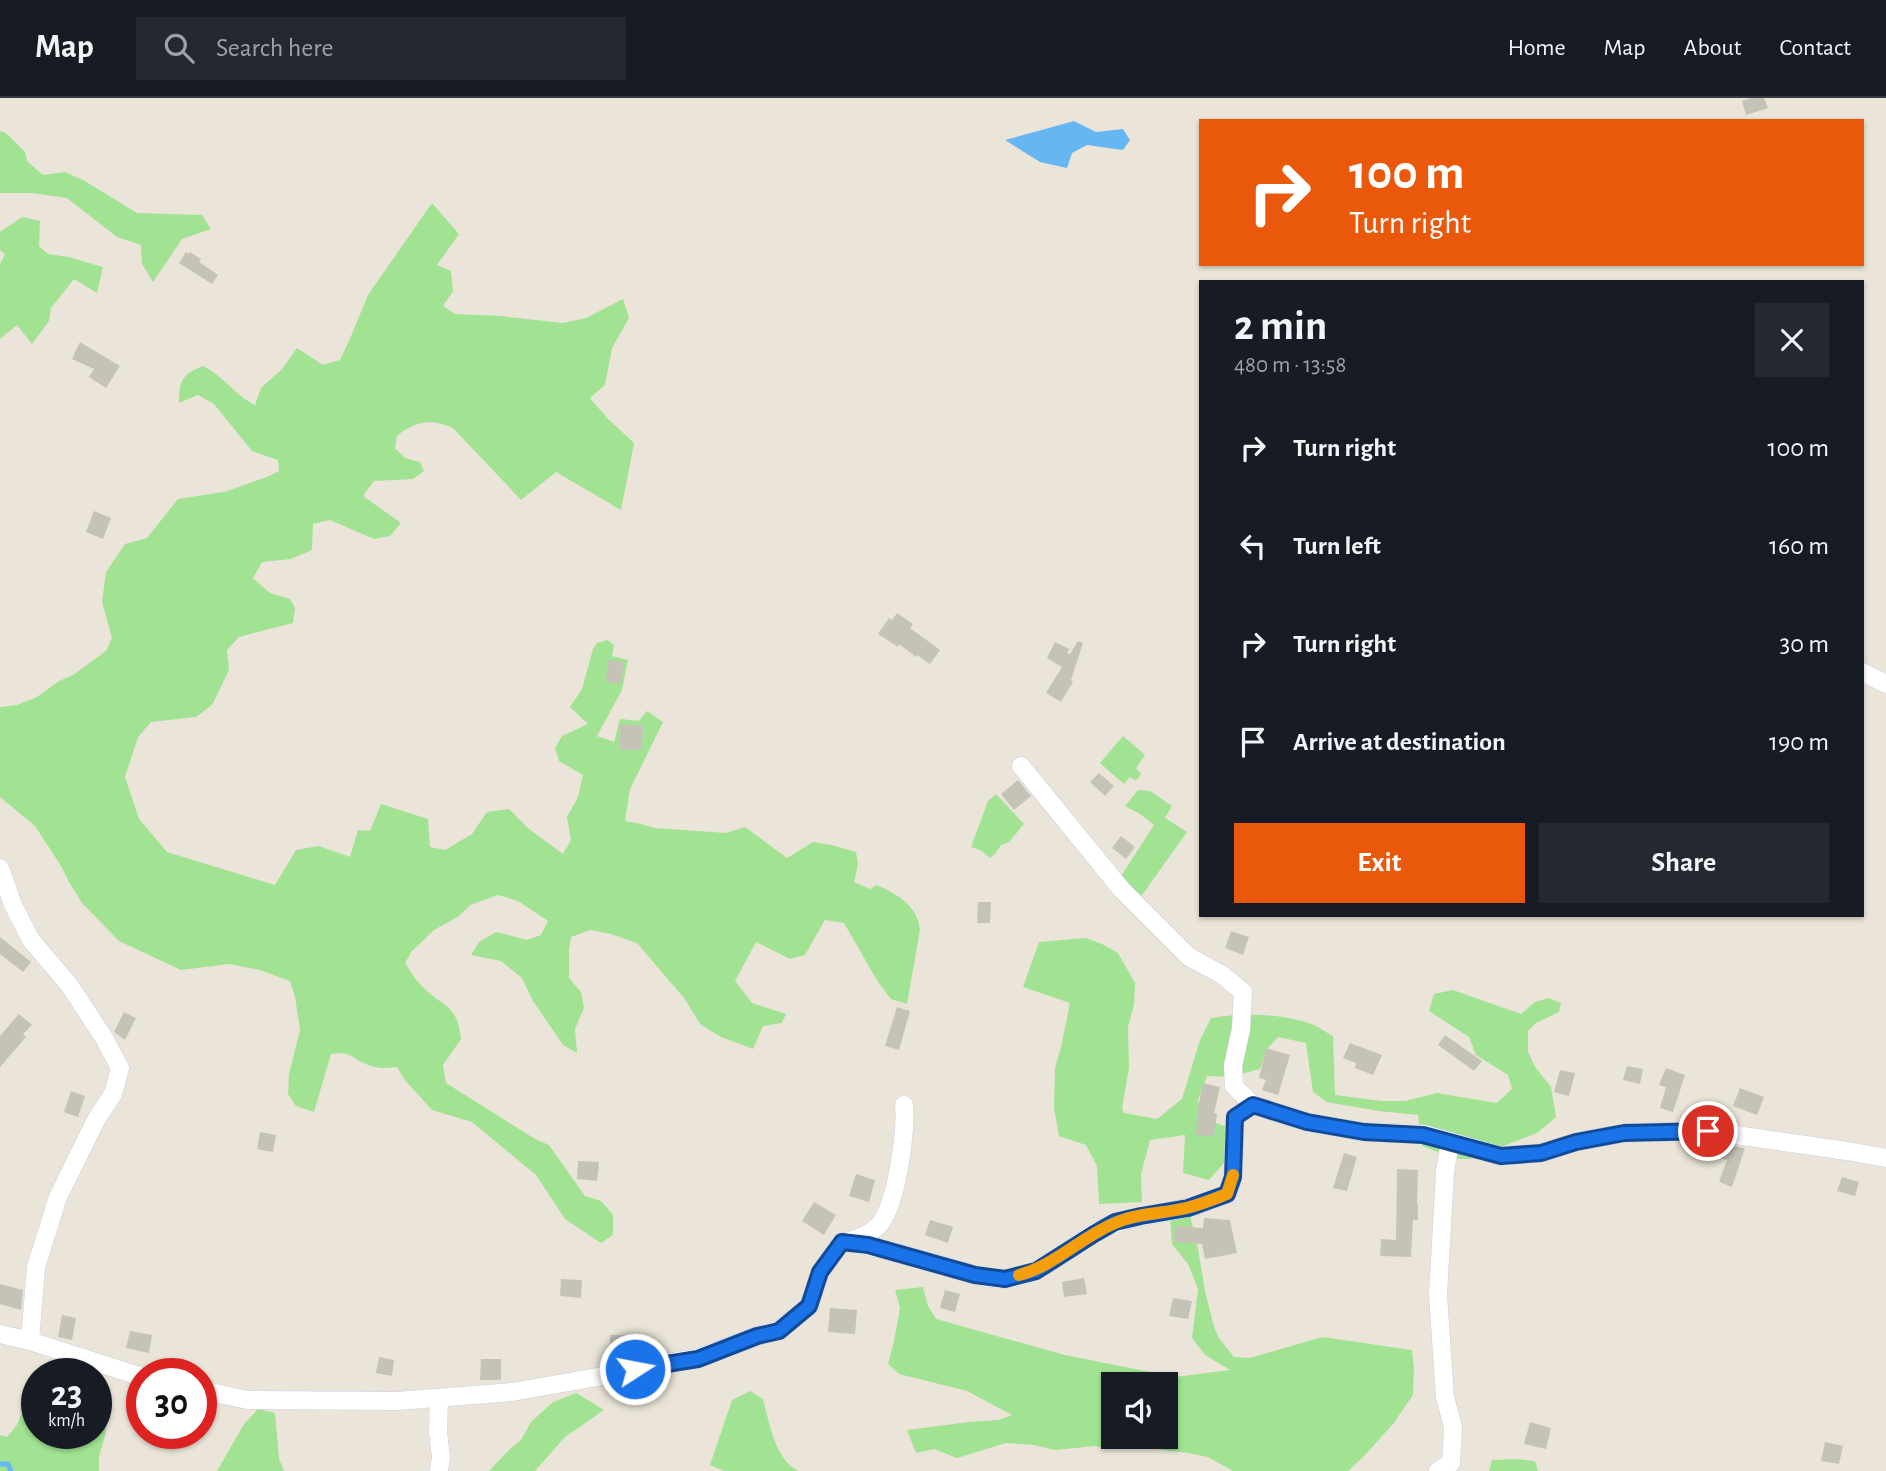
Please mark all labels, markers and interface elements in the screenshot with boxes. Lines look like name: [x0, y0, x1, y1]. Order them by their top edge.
search box: [136, 17, 626, 80]
icon: search: [160, 29, 198, 67]
text: Map: [35, 31, 94, 64]
text: Search here: [216, 35, 334, 61]
text: Home: [1508, 36, 1566, 60]
text: Map: [1604, 36, 1646, 60]
text: About: [1684, 36, 1741, 60]
text: Contact: [1779, 36, 1851, 60]
icon: right: [1234, 147, 1325, 238]
text: 100 m: [1349, 149, 1465, 198]
text: Turn right: [1349, 207, 1471, 239]
button: close: [1755, 303, 1829, 377]
text: 2 min: [1234, 305, 1327, 347]
text: 480 m · 13:58: [1234, 354, 1346, 377]
icon: right: [1234, 429, 1272, 467]
text: Turn right: [1293, 435, 1396, 461]
text: 100 m: [1768, 435, 1829, 461]
icon: left: [1234, 527, 1272, 565]
text: Turn left: [1293, 533, 1381, 559]
text: 160 m: [1769, 533, 1829, 559]
icon: right: [1234, 625, 1272, 663]
text: Turn right: [1293, 631, 1396, 657]
text: 30 m: [1779, 631, 1829, 657]
icon: arrive: [1234, 723, 1272, 761]
text: Arrive at destination: [1293, 729, 1506, 755]
text: 190 m: [1769, 729, 1829, 755]
button: Exit: [1234, 823, 1525, 903]
button: Share: [1539, 823, 1829, 903]
pin: [1678, 1101, 1738, 1161]
icon: arrive: [1689, 1112, 1727, 1150]
position arrow: [598, 1332, 672, 1406]
speed limit sign: 30: [126, 1358, 217, 1449]
map controls: [1101, 1372, 1178, 1449]
button: sound: [1101, 1372, 1178, 1449]
text: 23: [51, 1377, 82, 1412]
text: km/h: [48, 1412, 85, 1430]

